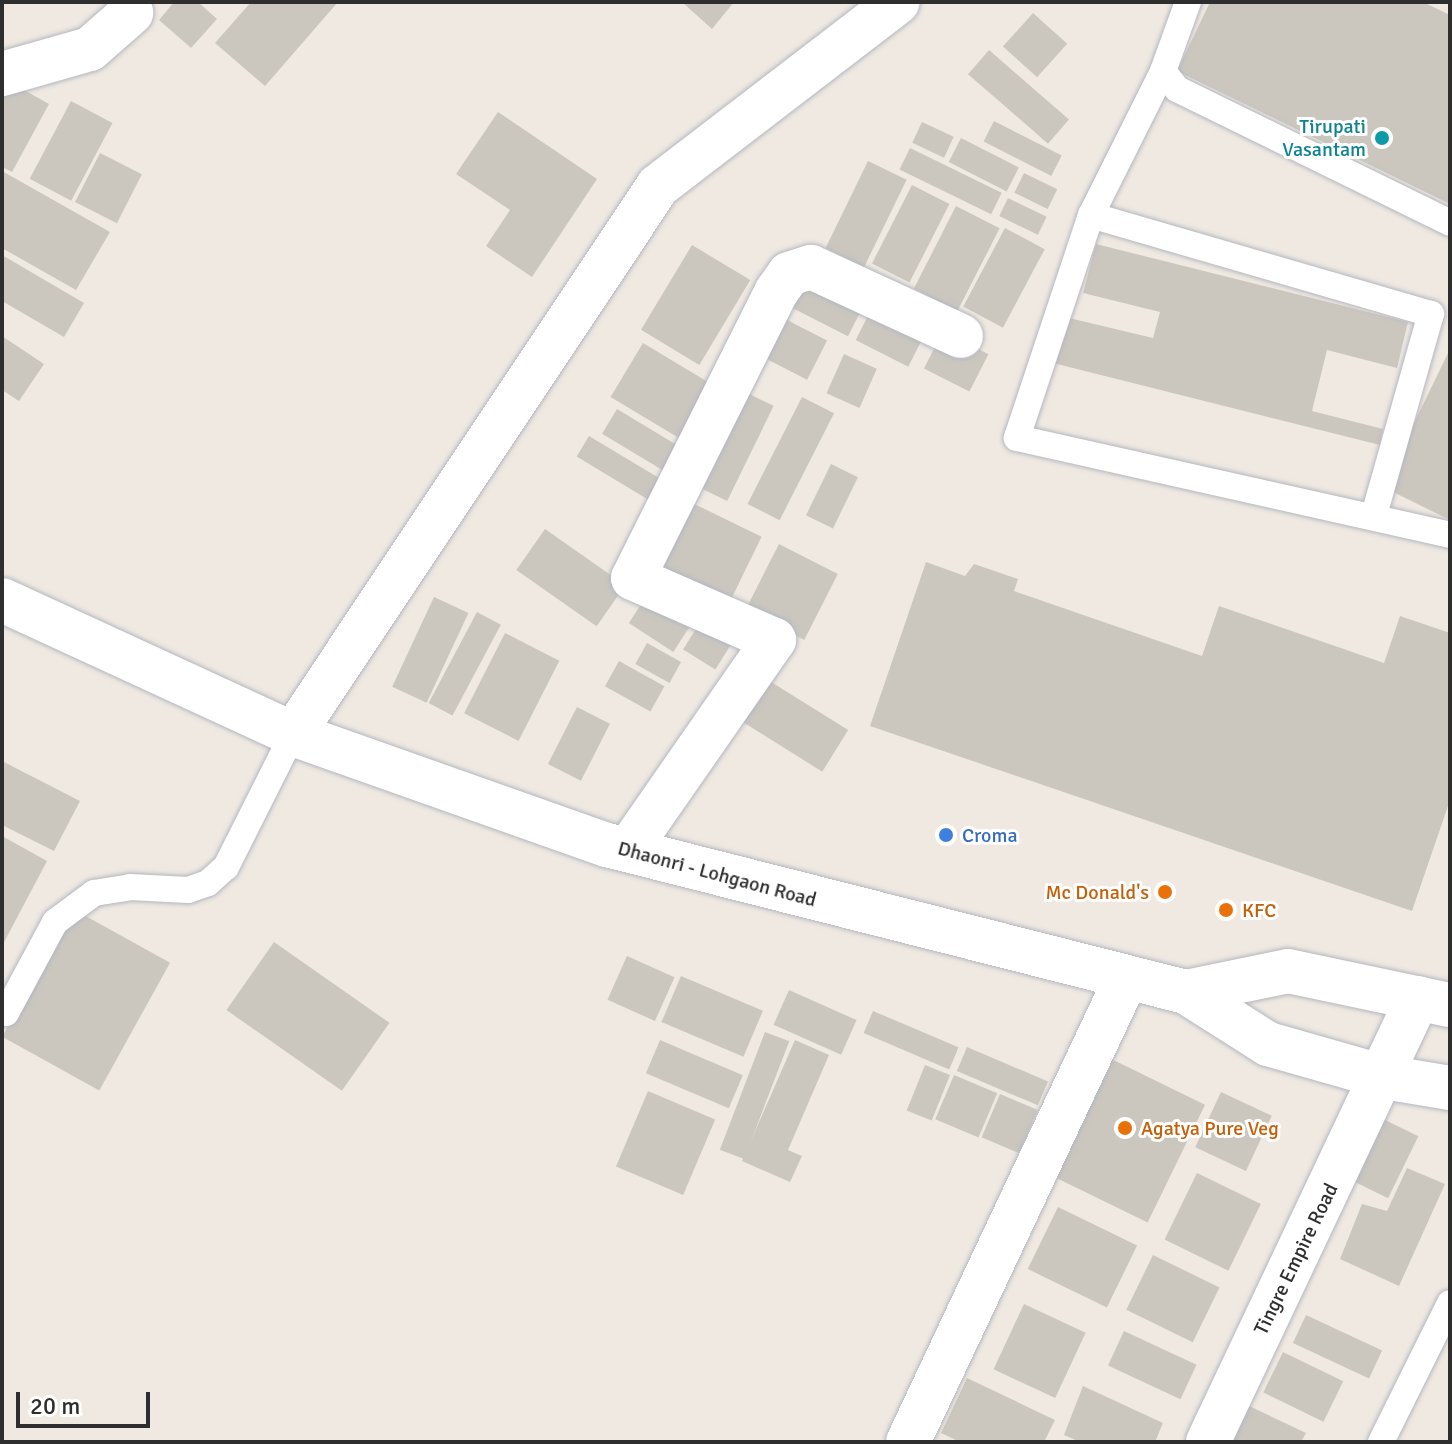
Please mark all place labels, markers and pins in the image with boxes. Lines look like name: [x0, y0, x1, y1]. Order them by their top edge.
place label: Tirupati Vasantam: [1282, 114, 1366, 161]
marker: Tirupati Vasantam: [1373, 129, 1391, 147]
place label: Croma: [962, 823, 1018, 847]
marker: Croma: [937, 826, 955, 844]
place label: Mc Donald's: [1045, 880, 1149, 904]
marker: Mc Donald's: [1156, 883, 1174, 901]
place label: KFC: [1242, 898, 1276, 922]
marker: KFC: [1217, 901, 1235, 919]
place label: Agatya Pure Veg: [1141, 1116, 1279, 1140]
marker: Agatya Pure Veg: [1116, 1119, 1134, 1137]

